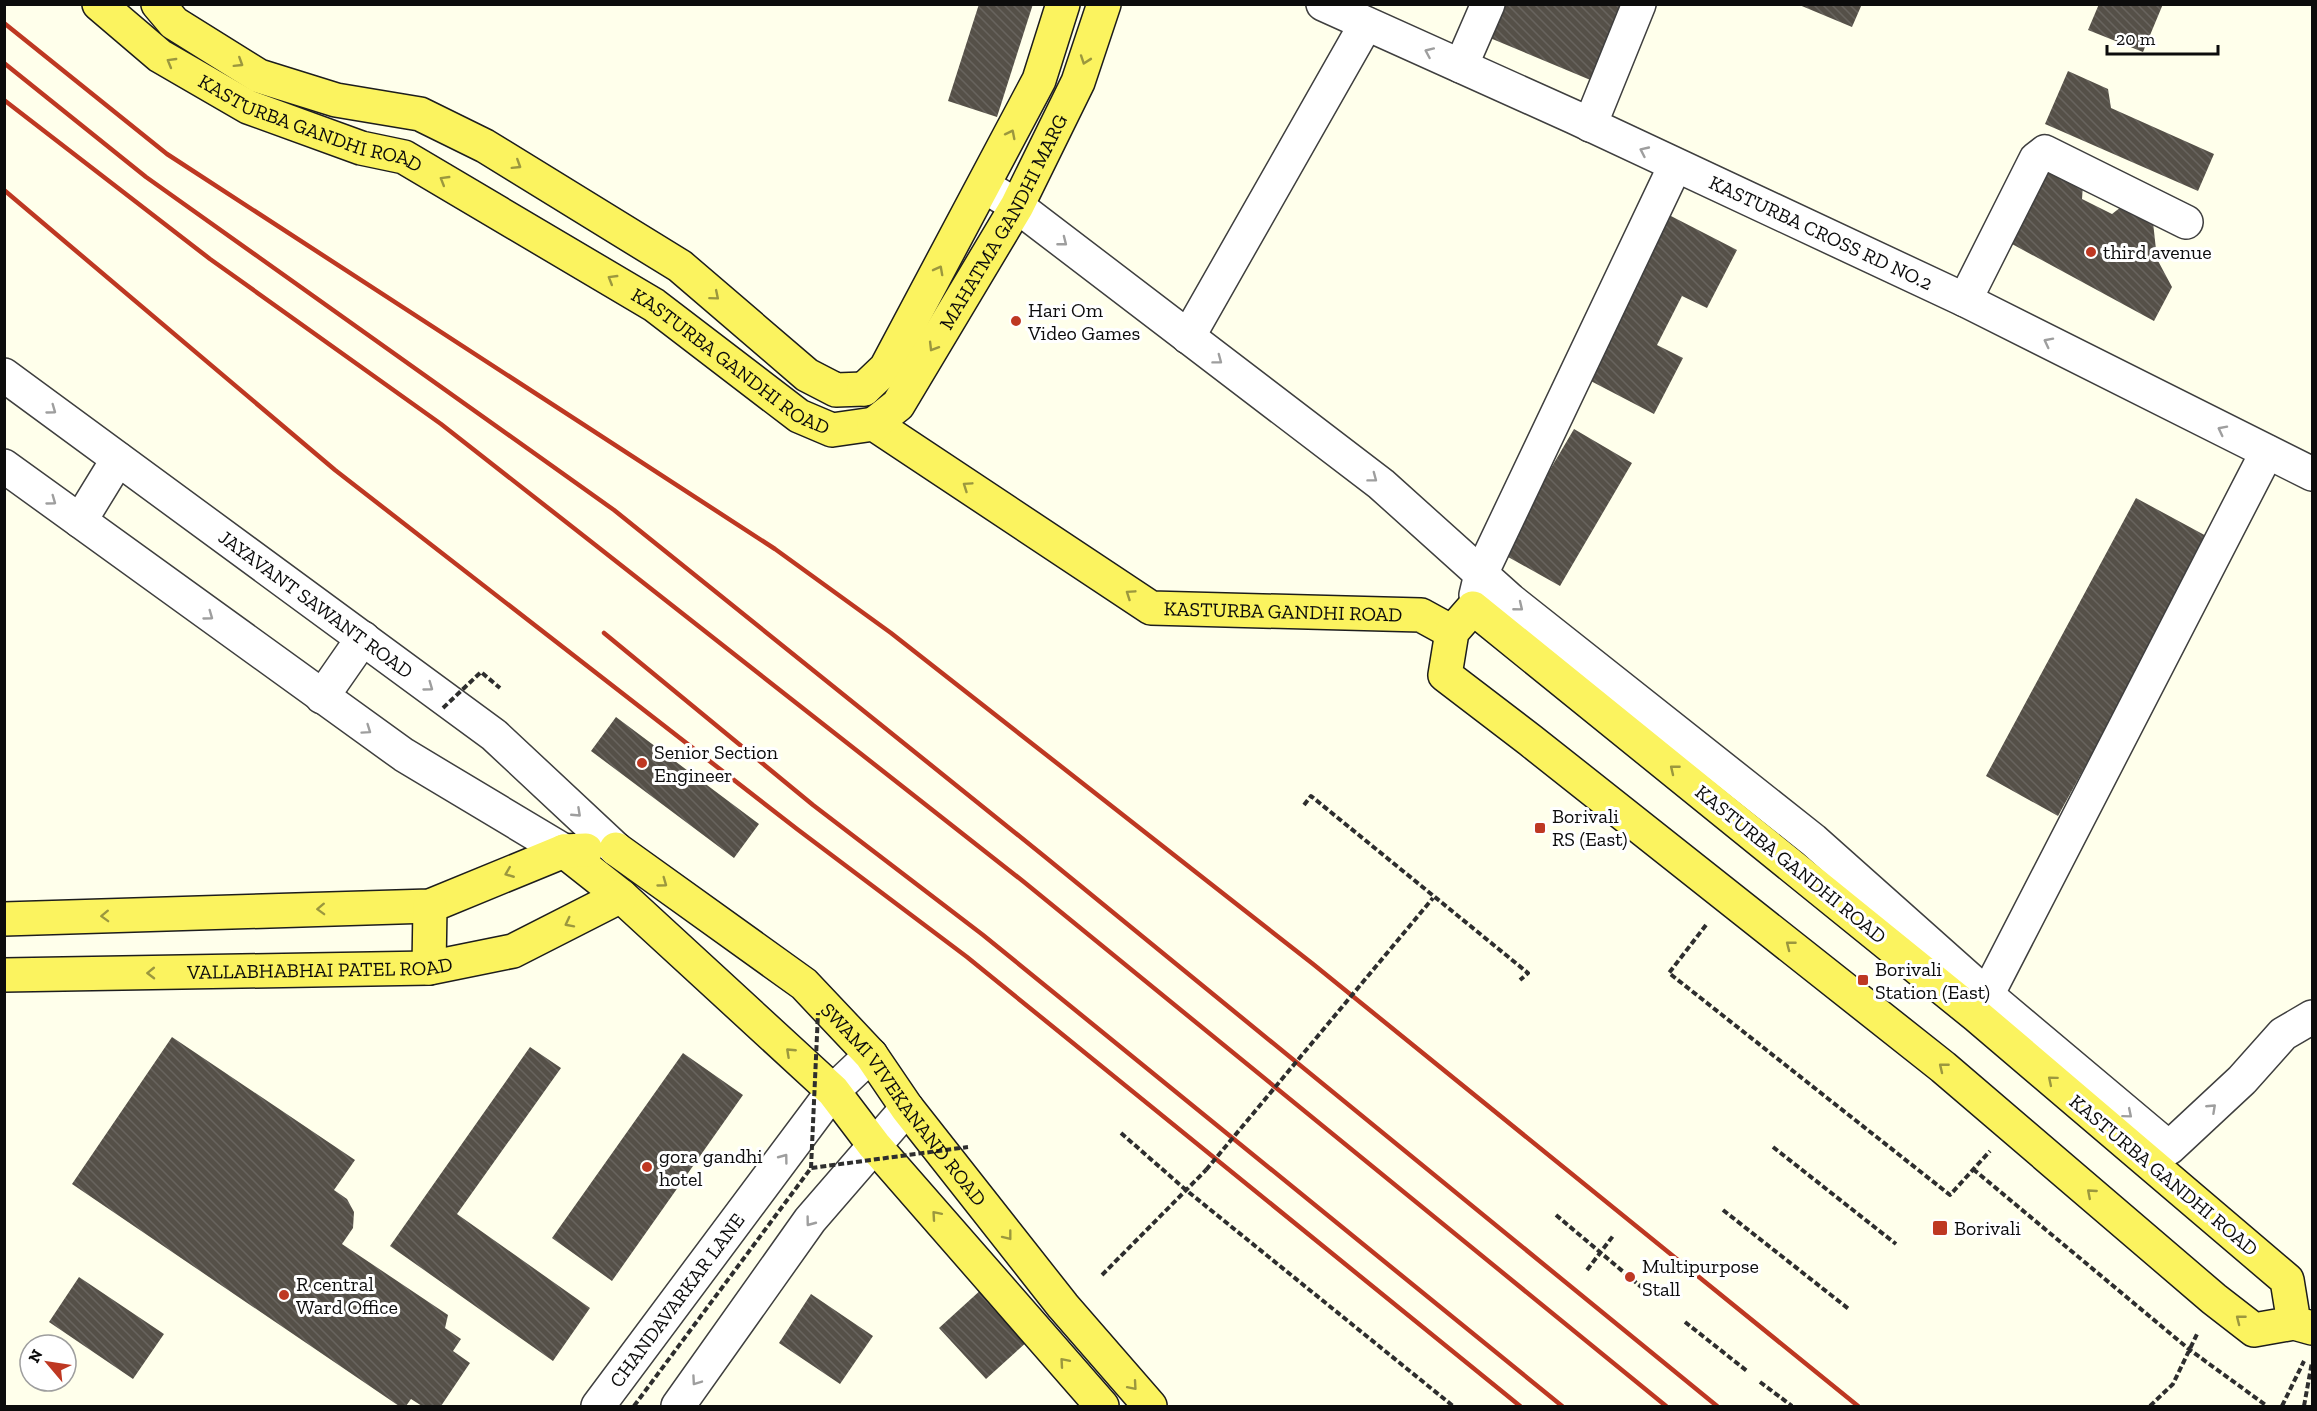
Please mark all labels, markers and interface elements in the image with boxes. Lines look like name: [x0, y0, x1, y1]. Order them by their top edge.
scale bar: [2107, 18, 2218, 56]
text: 20 m: [2116, 28, 2156, 50]
one-way arrow: [1424, 47, 1435, 59]
one-way arrow: [1080, 54, 1093, 65]
one-way arrow: [233, 55, 243, 67]
one-way arrow: [166, 58, 177, 69]
street label: KASTURBA GANDHI ROAD: [194, 69, 427, 177]
street label: MAHATMA GANDHI MARG: [934, 110, 1072, 334]
one-way arrow: [1004, 130, 1015, 140]
one-way arrow: [1640, 146, 1651, 158]
one-way arrow: [511, 158, 521, 170]
street label: KASTURBA CROSS RD NO.2: [1705, 170, 1937, 295]
one-way arrow: [440, 176, 450, 187]
one-way arrow: [1056, 234, 1067, 245]
place label: third avenue: [2103, 240, 2212, 264]
marker: third avenue: [2084, 245, 2098, 259]
one-way arrow: [932, 265, 943, 276]
one-way arrow: [608, 275, 618, 287]
street label: KASTURBA GANDHI ROAD: [627, 282, 833, 440]
one-way arrow: [708, 289, 718, 300]
place label: Hari Om Video Games: [1027, 298, 1140, 345]
marker: Hari Om Video Games: [1009, 314, 1023, 328]
one-way arrow: [2044, 338, 2054, 349]
one-way arrow: [929, 341, 941, 351]
one-way arrow: [1211, 353, 1222, 364]
one-way arrow: [45, 402, 56, 413]
one-way arrow: [2218, 426, 2229, 437]
one-way arrow: [1366, 471, 1377, 482]
one-way arrow: [963, 482, 974, 493]
one-way arrow: [45, 494, 56, 505]
street label: JAYAVANT SAWANT ROAD: [214, 525, 418, 683]
one-way arrow: [1125, 590, 1136, 601]
street label: KASTURBA GANDHI ROAD: [1163, 596, 1403, 627]
one-way arrow: [1512, 600, 1523, 611]
one-way arrow: [203, 608, 214, 619]
one-way arrow: [422, 680, 433, 691]
one-way arrow: [361, 723, 372, 734]
place label: Senior Section Engineer: [654, 740, 779, 787]
marker: Senior Section Engineer: [635, 756, 649, 770]
one-way arrow: [1670, 765, 1681, 776]
street label: KASTURBA GANDHI ROAD: [1691, 780, 1891, 948]
place label: Borivali RS (East): [1552, 804, 1628, 851]
one-way arrow: [570, 806, 581, 817]
marker: Borivali RS (East): [1533, 821, 1547, 835]
one-way arrow: [505, 866, 516, 878]
one-way arrow: [657, 876, 668, 887]
one-way arrow: [316, 903, 325, 915]
one-way arrow: [100, 910, 109, 922]
one-way arrow: [564, 915, 575, 927]
one-way arrow: [1786, 942, 1797, 953]
street label: VALLABHABHAI PATEL ROAD: [186, 952, 455, 984]
place label: Borivali Station (East): [1875, 957, 1990, 1004]
one-way arrow: [147, 967, 156, 979]
marker: Borivali Station (East): [1856, 973, 1870, 987]
street label: SWAMI VIVEKANAND ROAD: [816, 998, 992, 1211]
one-way arrow: [787, 1048, 797, 1059]
one-way arrow: [1939, 1063, 1950, 1074]
one-way arrow: [2048, 1076, 2059, 1087]
street label: KASTURBA GANDHI ROAD: [2065, 1089, 2263, 1261]
one-way arrow: [2205, 1104, 2215, 1115]
one-way arrow: [2121, 1107, 2132, 1118]
place label: gora gandhi hotel: [659, 1144, 763, 1191]
one-way arrow: [777, 1153, 788, 1164]
marker: gora gandhi hotel: [640, 1160, 654, 1174]
one-way arrow: [2087, 1190, 2098, 1201]
street label: CHANDAVARKAR LANE: [604, 1209, 750, 1392]
one-way arrow: [932, 1212, 943, 1222]
one-way arrow: [806, 1216, 817, 1227]
place label: Borivali: [1954, 1216, 2021, 1240]
marker: Borivali: [1931, 1219, 1949, 1237]
one-way arrow: [1001, 1229, 1012, 1240]
place label: Multipurpose Stall: [1642, 1254, 1759, 1301]
marker: Multipurpose Stall: [1623, 1270, 1637, 1284]
place label: R central Ward Office: [296, 1272, 398, 1319]
marker: R central Ward Office: [277, 1288, 291, 1302]
one-way arrow: [2236, 1315, 2247, 1326]
north arrow: [18, 1333, 78, 1393]
text: N: [24, 1346, 47, 1366]
one-way arrow: [1060, 1358, 1071, 1369]
one-way arrow: [692, 1374, 703, 1385]
one-way arrow: [1125, 1379, 1136, 1390]

